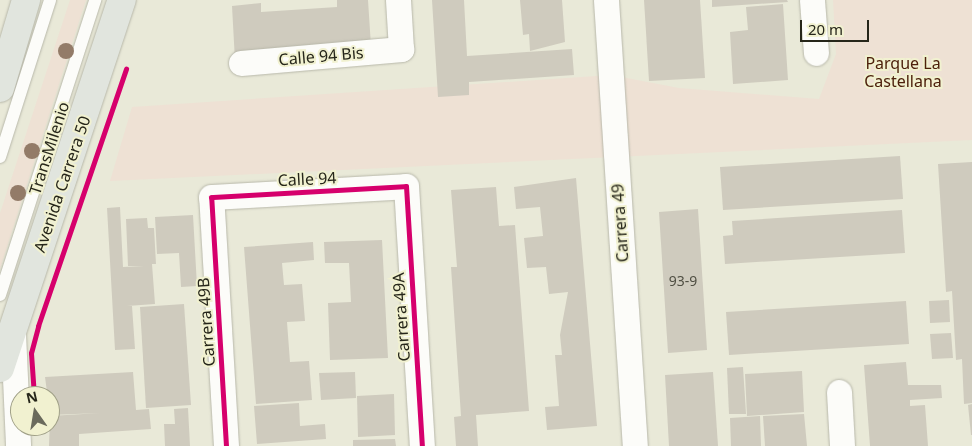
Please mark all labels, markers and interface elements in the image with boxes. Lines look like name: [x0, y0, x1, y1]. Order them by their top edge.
scale bar: [802, 10, 871, 42]
text: 20 m: [808, 19, 843, 39]
street label: Calle 94 Bis: [278, 43, 364, 69]
park label: Parque La Castellana: [864, 53, 942, 91]
street label: TransMilenio: [25, 99, 73, 197]
street label: Avenida Carrera 50: [30, 113, 94, 255]
street label: Calle 94: [277, 168, 337, 190]
street label: Carrera 49: [608, 183, 632, 263]
street label: Carrera 49A: [388, 272, 414, 362]
house number: 93-9: [669, 273, 697, 289]
street label: Carrera 49B: [193, 277, 219, 367]
north arrow: [10, 386, 60, 436]
text: N: [24, 386, 39, 407]

